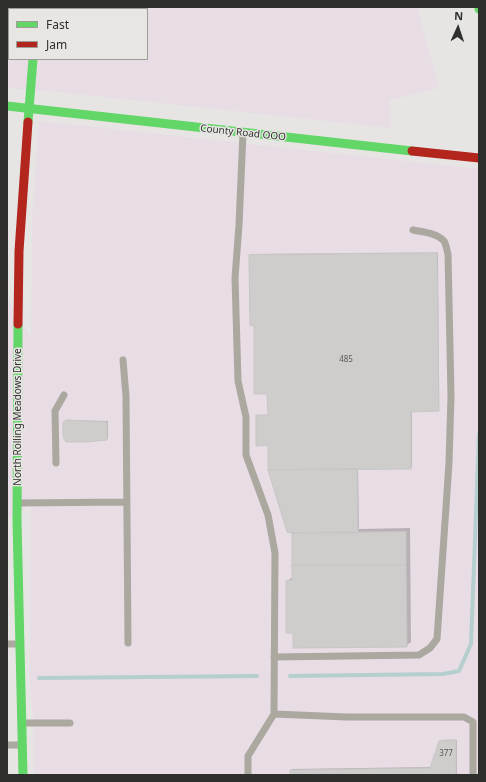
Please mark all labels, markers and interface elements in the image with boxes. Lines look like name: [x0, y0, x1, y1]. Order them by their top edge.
legend: [8, 8, 148, 60]
north arrow: [438, 8, 478, 48]
text: N: [454, 8, 464, 23]
text: Fast: [46, 16, 69, 33]
text: Jam: [46, 36, 67, 53]
street label: County Road OOO: [200, 123, 286, 143]
street label: North Rolling Meadows Drive: [12, 348, 24, 486]
house number: 485: [339, 355, 353, 365]
house number: 377: [439, 749, 453, 759]

